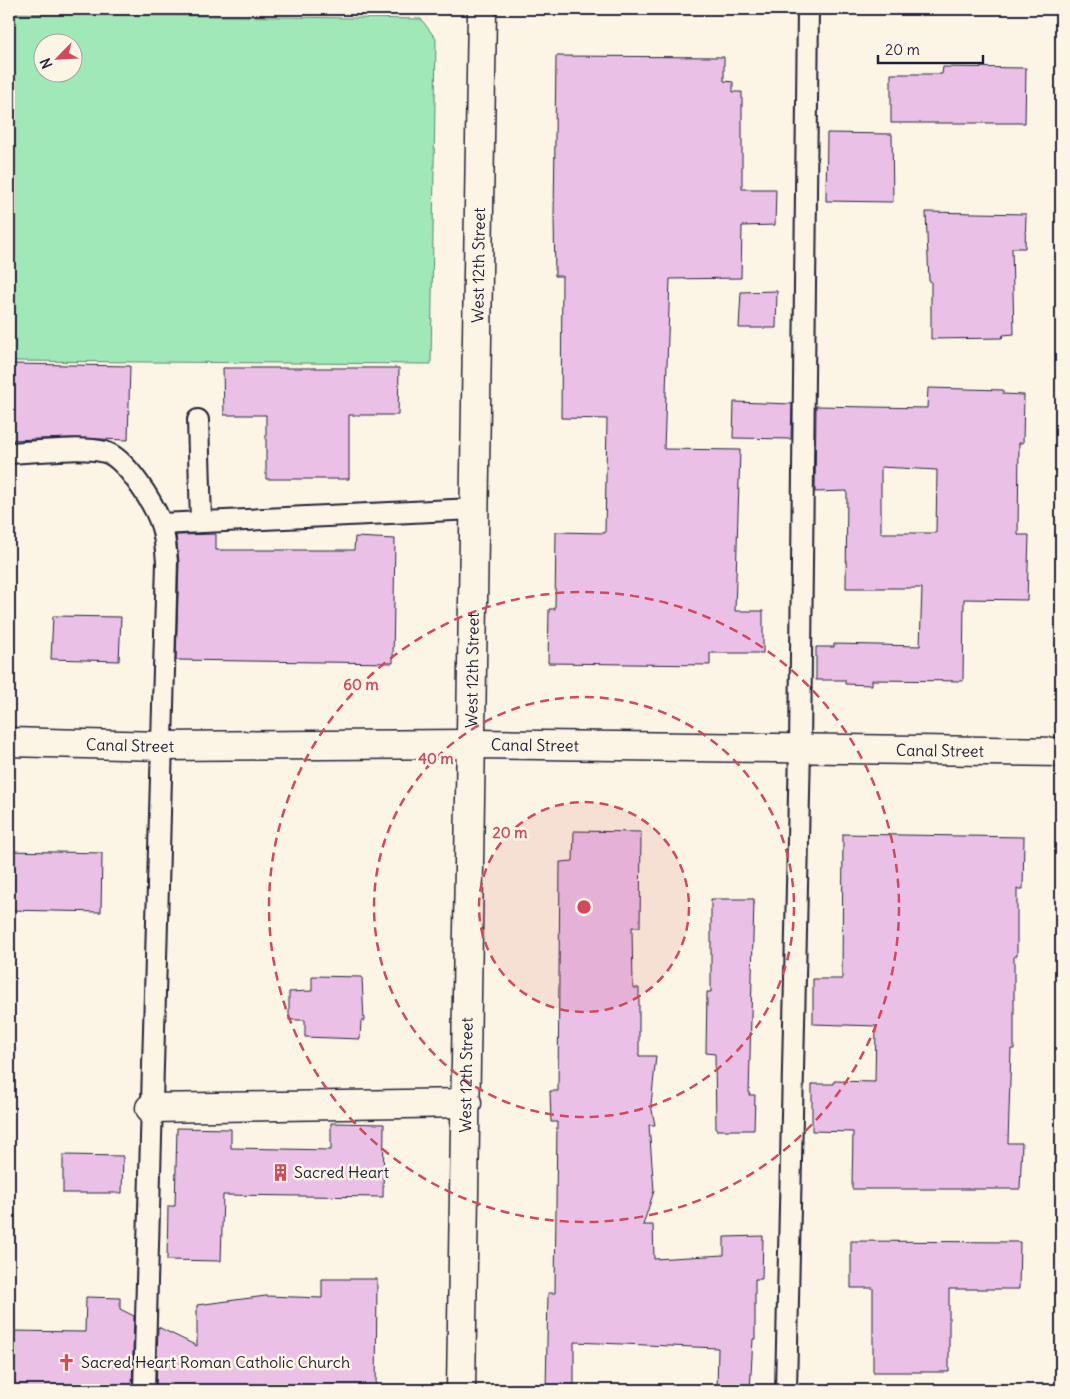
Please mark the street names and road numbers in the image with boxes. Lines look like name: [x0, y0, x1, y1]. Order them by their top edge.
street label: West 12th Street: [467, 207, 489, 323]
street label: West 12th Street: [461, 612, 483, 728]
street label: Canal Street: [86, 734, 175, 756]
street label: Canal Street: [491, 734, 580, 755]
street label: Canal Street: [896, 740, 985, 761]
street label: West 12th Street: [455, 1017, 477, 1133]

